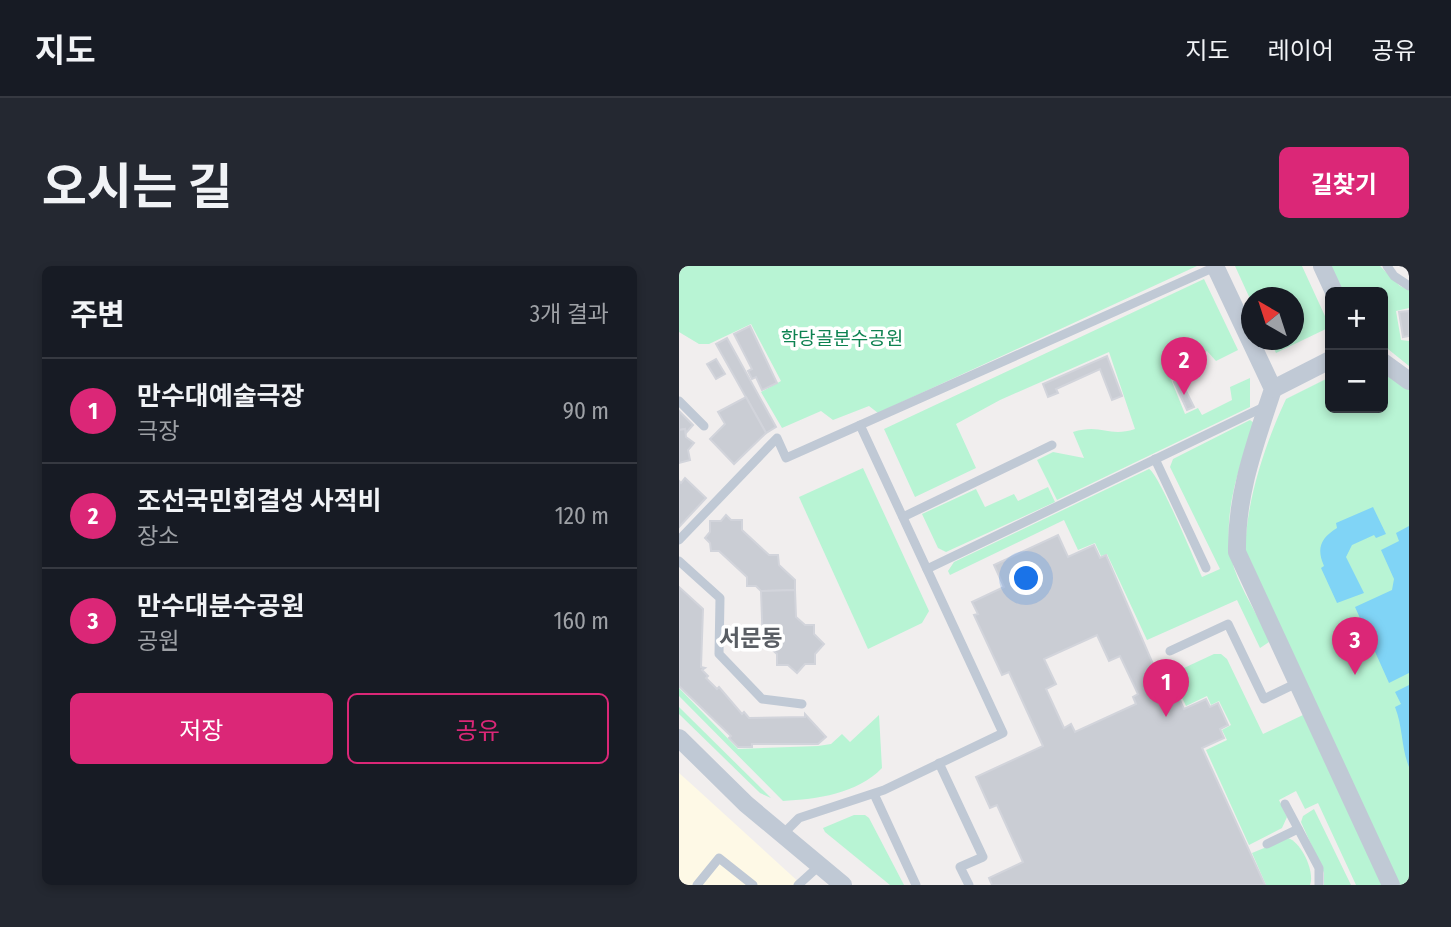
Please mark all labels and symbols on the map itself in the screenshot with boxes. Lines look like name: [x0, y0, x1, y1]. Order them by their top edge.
north arrow: [1241, 287, 1304, 350]
park label: 학당골분수공원: [781, 327, 903, 350]
pin: 2: [1161, 337, 1207, 395]
your location: [1009, 561, 1043, 595]
pin: 3: [1332, 617, 1378, 675]
district label: 서문동: [719, 624, 783, 652]
pin: 1: [1143, 659, 1189, 717]

